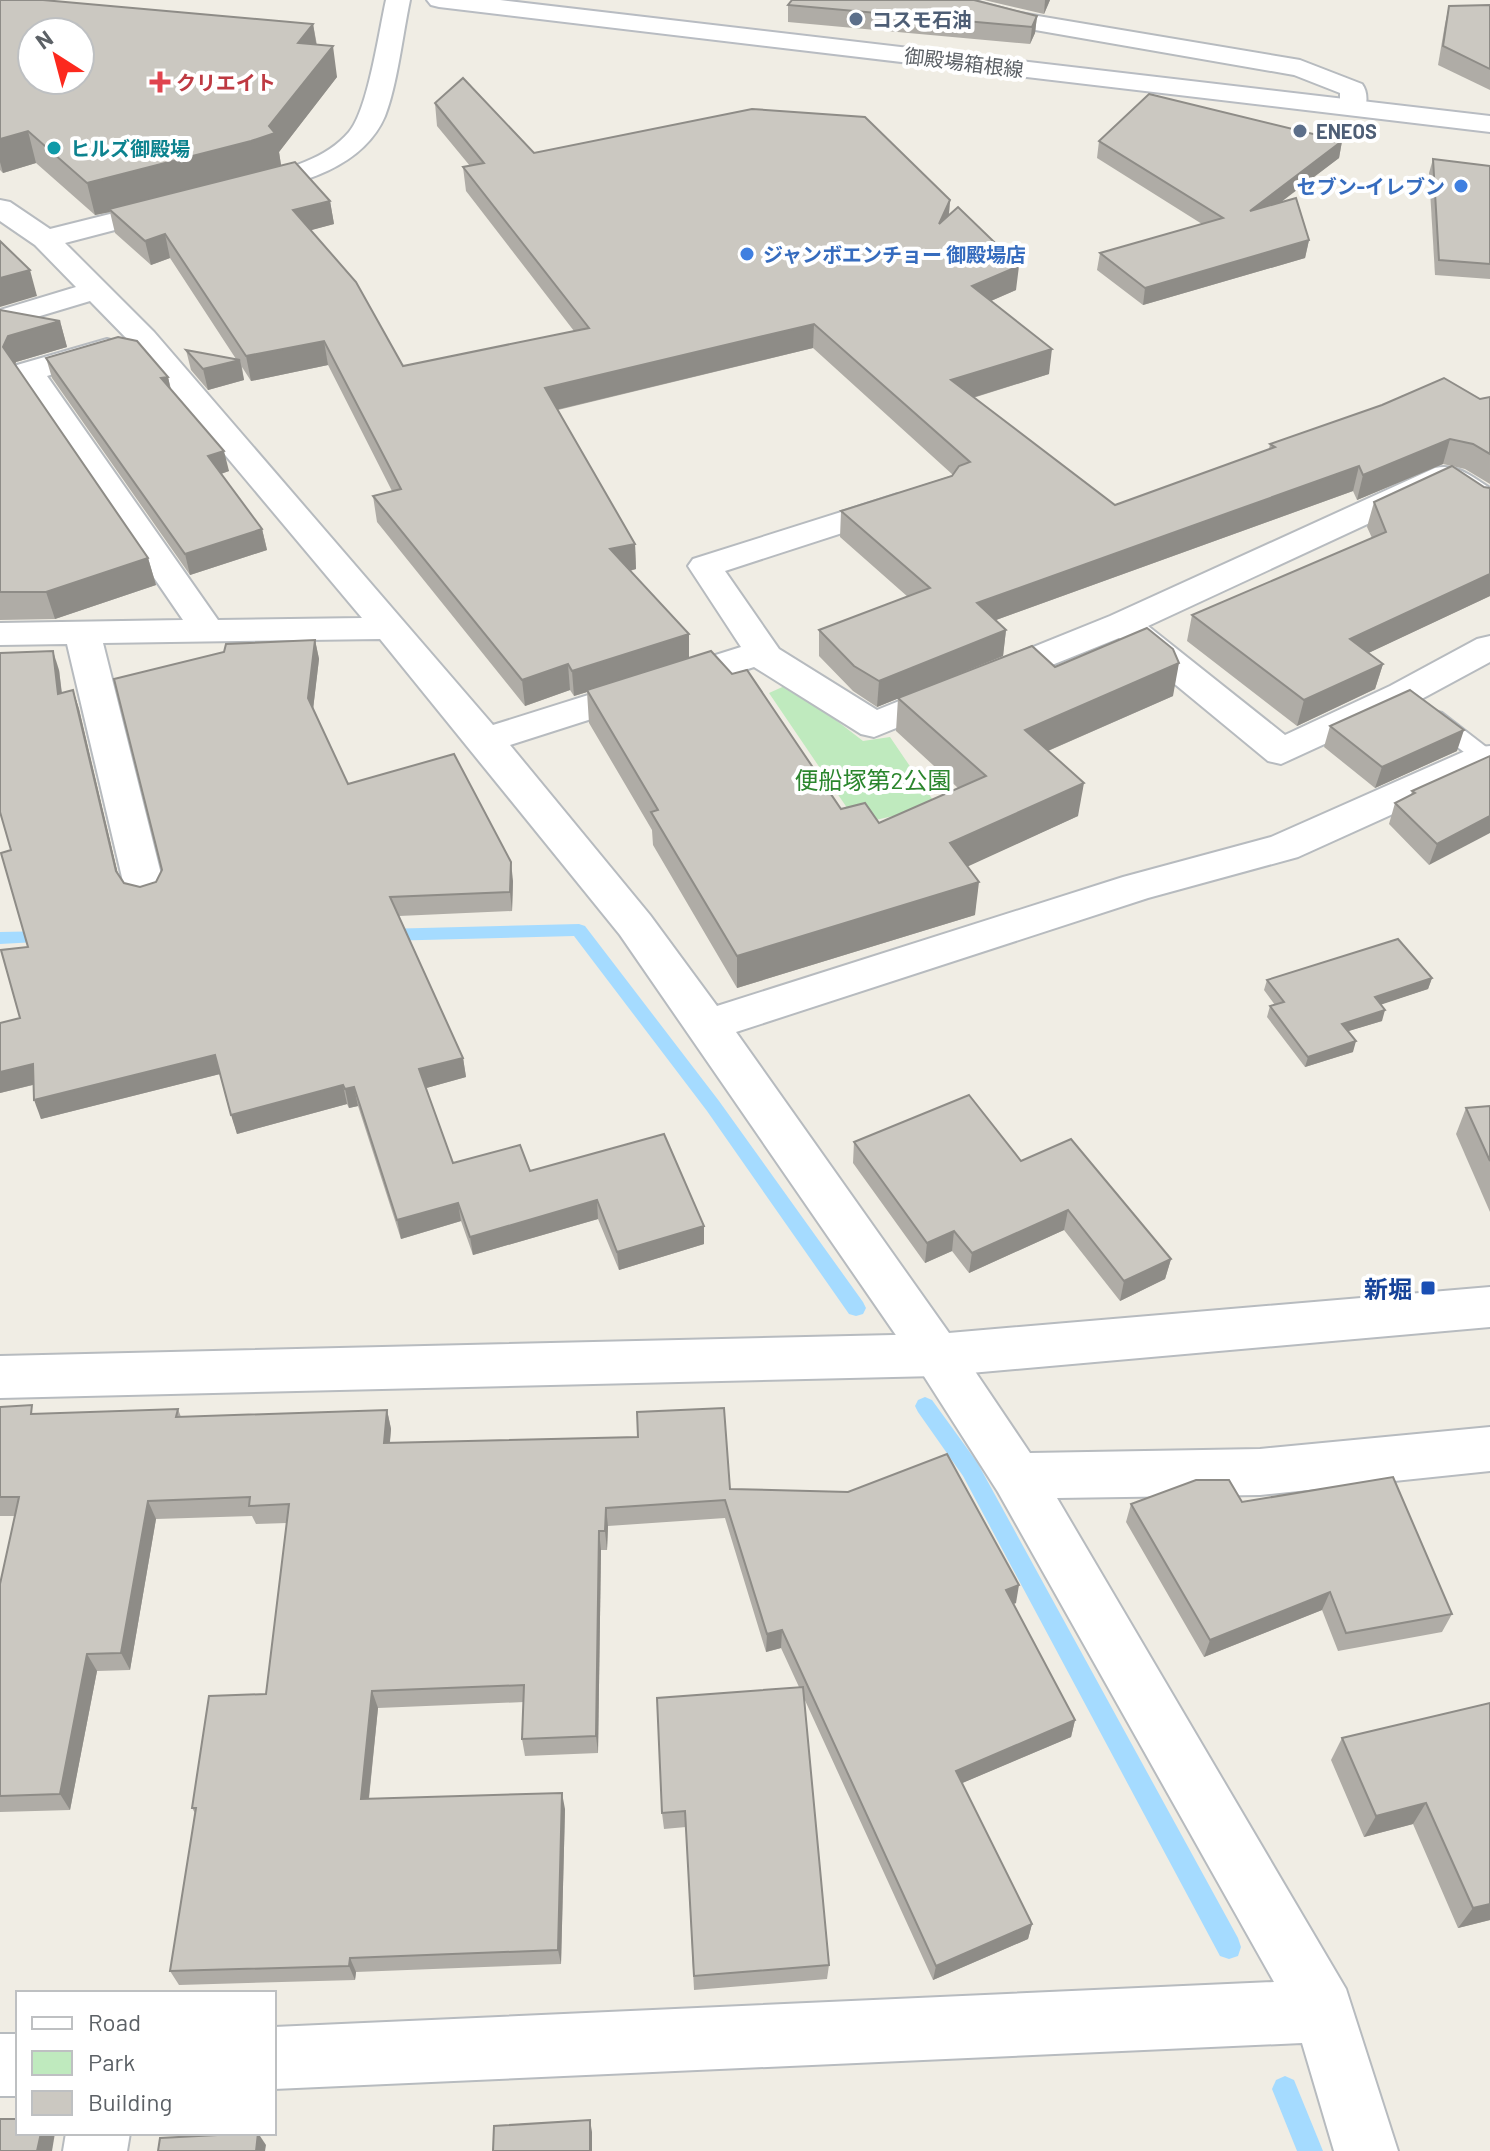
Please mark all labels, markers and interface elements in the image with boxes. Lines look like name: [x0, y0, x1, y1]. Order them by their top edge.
place label: コスモ石油: [872, 7, 972, 31]
marker: コスモ石油: [847, 10, 865, 28]
north arrow: [16, 16, 96, 96]
text: N: [30, 24, 57, 54]
street label: 御殿場箱根線: [903, 43, 1025, 81]
place label: クリエイト: [176, 70, 276, 94]
marker: クリエイト: [151, 73, 169, 91]
place label: ENEOS: [1316, 119, 1377, 143]
marker: ENEOS: [1291, 122, 1309, 140]
place label: ヒルズ御殿場: [70, 136, 190, 160]
marker: ヒルズ御殿場: [45, 139, 63, 157]
place label: セブン-イレブン: [1297, 174, 1445, 198]
marker: セブン-イレブン: [1452, 177, 1470, 195]
place label: ジャンボエンチョー 御殿場店: [763, 242, 1026, 266]
marker: ジャンボエンチョー 御殿場店: [738, 245, 756, 263]
park label: 便船塚第2公園: [795, 765, 951, 794]
place label: 新堀: [1364, 1274, 1412, 1303]
marker: 新堀: [1419, 1279, 1437, 1297]
legend: [16, 1991, 276, 2135]
text: Road: [88, 2007, 141, 2036]
text: Park: [88, 2047, 135, 2076]
text: Building: [88, 2087, 172, 2116]

